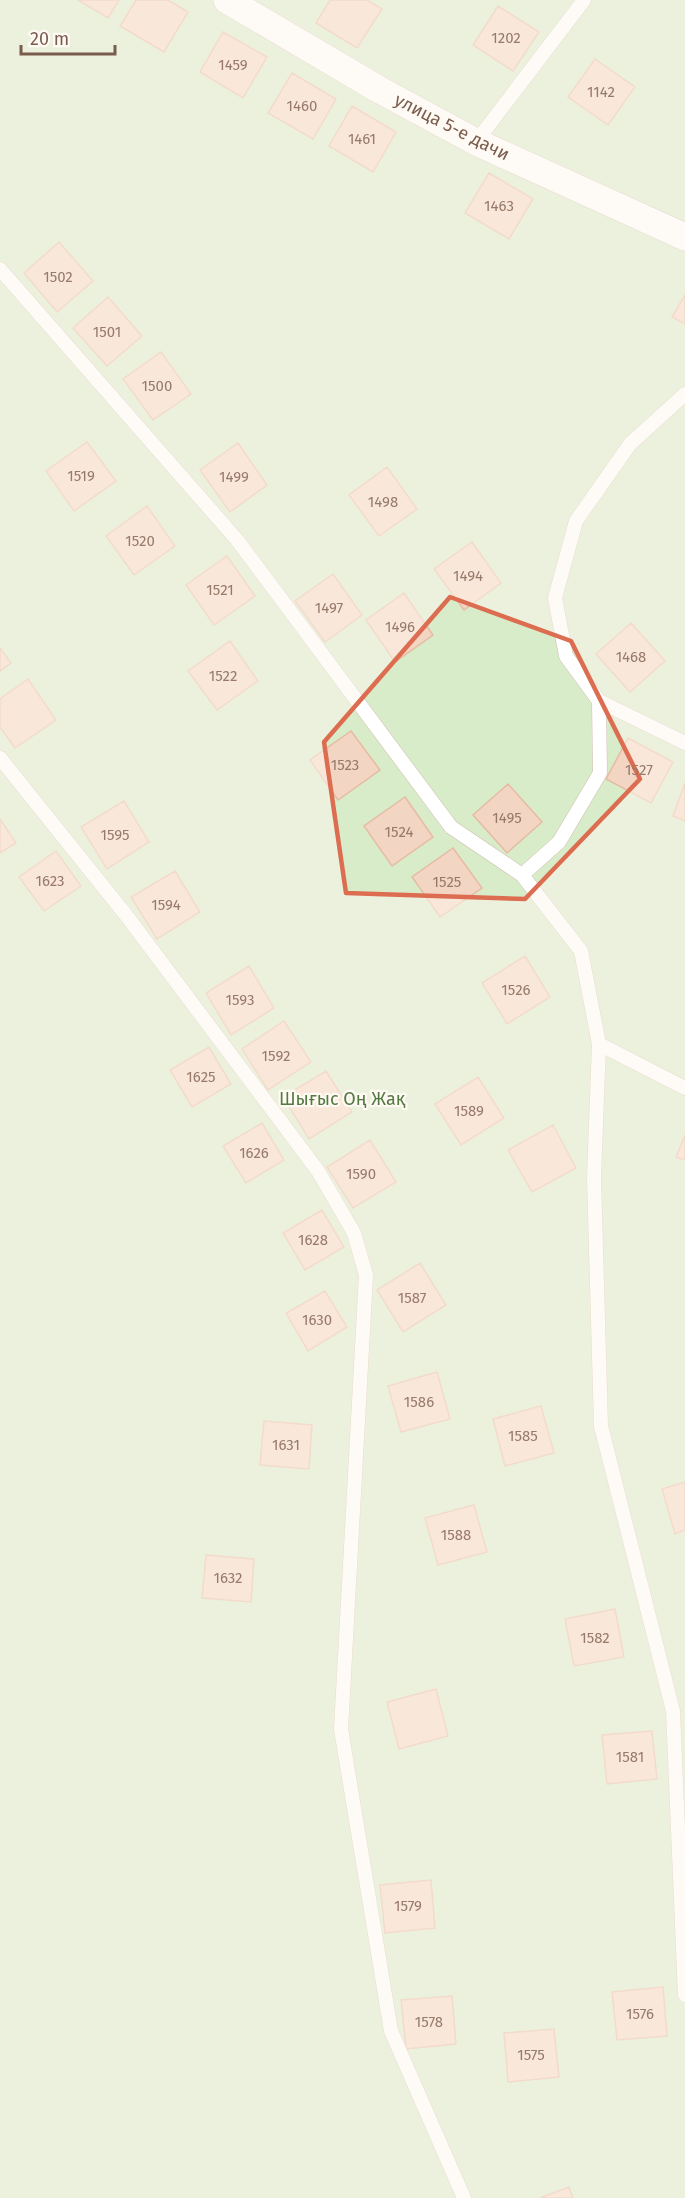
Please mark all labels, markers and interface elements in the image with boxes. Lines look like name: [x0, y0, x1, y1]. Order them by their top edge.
scale bar: [21, 18, 116, 56]
text: 20 m: [30, 28, 69, 50]
house number: 1202: [491, 29, 521, 47]
house number: 1459: [218, 56, 248, 74]
house number: 1142: [587, 83, 615, 101]
street label: улица 5-е дачи: [391, 89, 513, 165]
house number: 1460: [287, 97, 317, 115]
house number: 1461: [348, 130, 376, 148]
house number: 1463: [484, 197, 514, 215]
house number: 1502: [43, 268, 73, 286]
house number: 1501: [93, 323, 121, 341]
house number: 1500: [142, 377, 172, 395]
house number: 1519: [67, 467, 95, 485]
house number: 1499: [219, 468, 249, 486]
house number: 1498: [368, 493, 398, 511]
house number: 1520: [125, 532, 155, 550]
house number: 1494: [453, 567, 483, 585]
house number: 1521: [206, 581, 234, 599]
house number: 1497: [315, 599, 344, 617]
house number: 1496: [385, 618, 415, 636]
house number: 1468: [616, 648, 646, 666]
house number: 1522: [209, 667, 237, 685]
house number: 1523: [331, 756, 359, 774]
house number: 1527: [625, 761, 653, 779]
house number: 1495: [492, 809, 522, 827]
house number: 1524: [385, 823, 413, 841]
house number: 1595: [100, 826, 130, 844]
house number: 1623: [35, 872, 65, 890]
house number: 1525: [433, 873, 461, 891]
house number: 1594: [151, 896, 181, 914]
house number: 1526: [501, 981, 531, 999]
house number: 1593: [226, 991, 254, 1009]
house number: 1592: [262, 1047, 290, 1065]
house number: 1625: [186, 1068, 216, 1086]
park label: Шығыс Оң Жақ: [279, 1088, 406, 1110]
house number: 1589: [454, 1102, 484, 1120]
house number: 1626: [239, 1144, 269, 1162]
house number: 1590: [346, 1165, 376, 1183]
house number: 1628: [298, 1231, 328, 1249]
house number: 1587: [398, 1289, 427, 1307]
house number: 1630: [302, 1311, 332, 1329]
house number: 1586: [404, 1393, 434, 1411]
house number: 1585: [508, 1427, 538, 1445]
house number: 1631: [272, 1436, 300, 1454]
house number: 1588: [441, 1526, 471, 1544]
house number: 1632: [213, 1569, 243, 1587]
house number: 1582: [580, 1629, 610, 1647]
house number: 1581: [616, 1748, 644, 1766]
house number: 1579: [394, 1897, 422, 1915]
house number: 1576: [626, 2005, 654, 2023]
house number: 1578: [415, 2013, 443, 2031]
house number: 1575: [517, 2046, 545, 2064]

